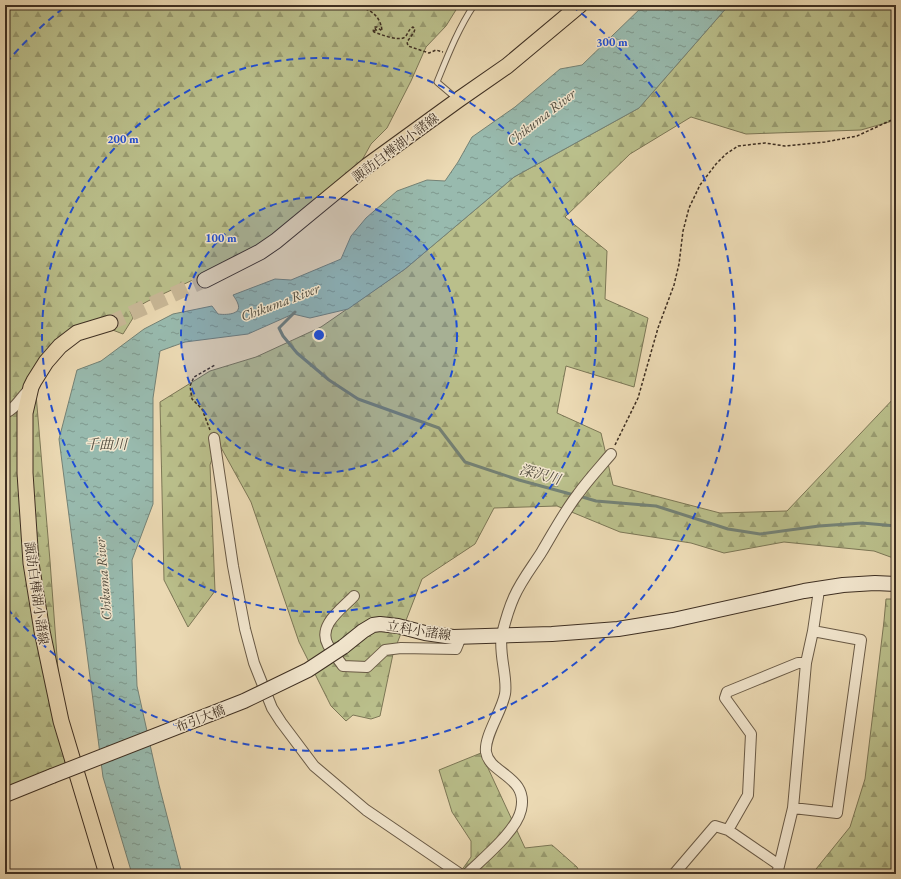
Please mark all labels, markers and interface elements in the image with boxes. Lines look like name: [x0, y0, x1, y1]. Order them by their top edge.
text: 300 m: [596, 34, 628, 50]
water label: Chikuma River: [503, 84, 580, 150]
street label: 諏訪白樺湖小諸線: [349, 109, 442, 185]
text: 200 m: [107, 131, 139, 147]
text: 100 m: [205, 230, 237, 246]
water label: Chikuma River: [238, 278, 323, 325]
centre of rings: [312, 328, 326, 342]
water label: 千曲川: [85, 435, 129, 453]
water label: 深沢川: [517, 460, 565, 489]
water label: Chikuma River: [90, 536, 116, 621]
street label: 諏訪白樺湖小諸線: [21, 540, 52, 646]
street label: 立科小諸線: [385, 617, 452, 644]
street label: 布引大橋: [173, 701, 228, 736]

